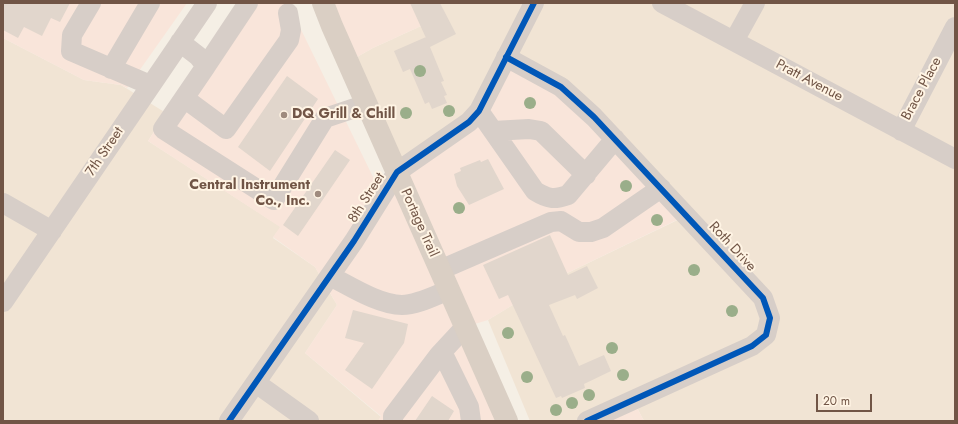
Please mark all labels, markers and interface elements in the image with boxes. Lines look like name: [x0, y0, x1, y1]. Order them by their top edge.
street label: Brace Place: [898, 55, 946, 123]
street label: Pratt Avenue: [773, 56, 845, 106]
place label: DQ Grill & Chill: [292, 107, 395, 123]
marker: DQ Grill & Chill: [279, 110, 289, 120]
street label: 7th Street: [82, 124, 128, 180]
street label: 8th Street: [345, 170, 389, 226]
place label: Central Instrument Co., Inc.: [189, 178, 310, 210]
street label: Portage Trail: [396, 186, 442, 260]
marker: Central Instrument Co., Inc.: [313, 189, 323, 199]
street label: Roth Drive: [705, 219, 759, 275]
scale bar: [818, 386, 874, 412]
text: 20 m: [823, 392, 850, 410]

